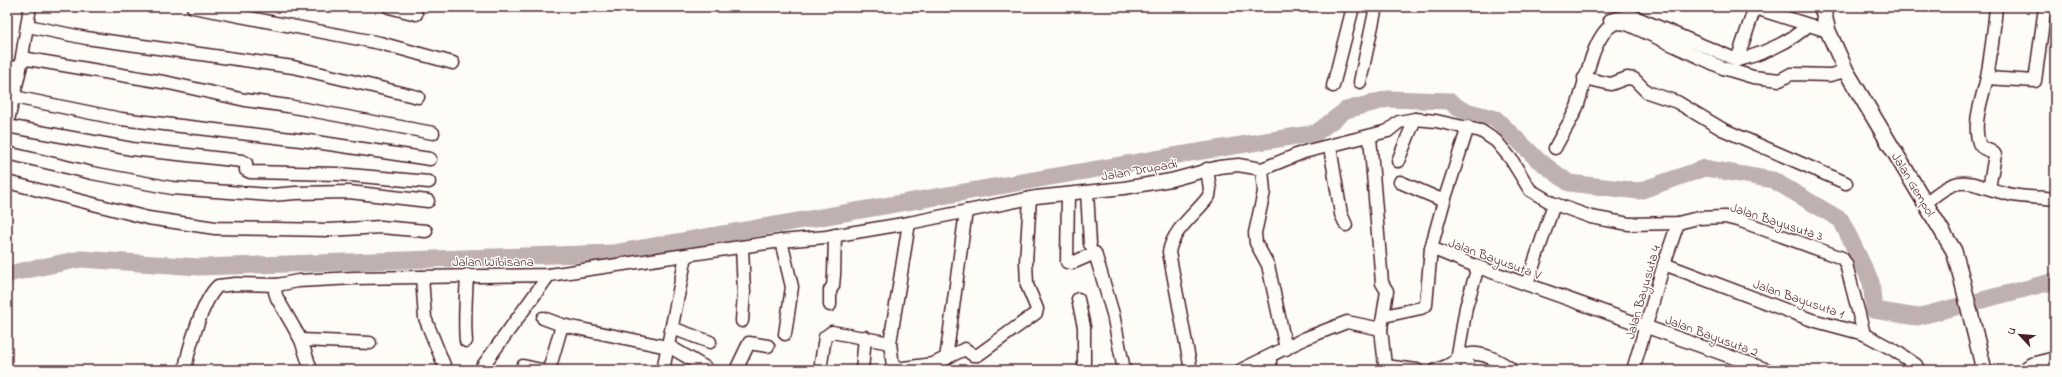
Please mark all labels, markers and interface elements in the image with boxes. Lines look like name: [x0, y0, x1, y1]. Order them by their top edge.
street label: Jalan Gempol: [1886, 149, 1939, 220]
street label: Jalan Drupadi: [1100, 154, 1179, 187]
street label: Jalan Bayusuta 3: [1727, 198, 1825, 247]
street label: Jalan Bayusuta V: [1445, 234, 1544, 286]
street label: Jalan Bayusuta 4: [1621, 243, 1667, 342]
street label: Jalan Wibisana: [452, 253, 534, 272]
street label: Jalan Bayusuta 1: [1750, 275, 1847, 325]
street label: Jalan Bayusuta 2: [1662, 311, 1761, 363]
north arrow: [2000, 315, 2040, 355]
text: U: [2003, 324, 2021, 338]

